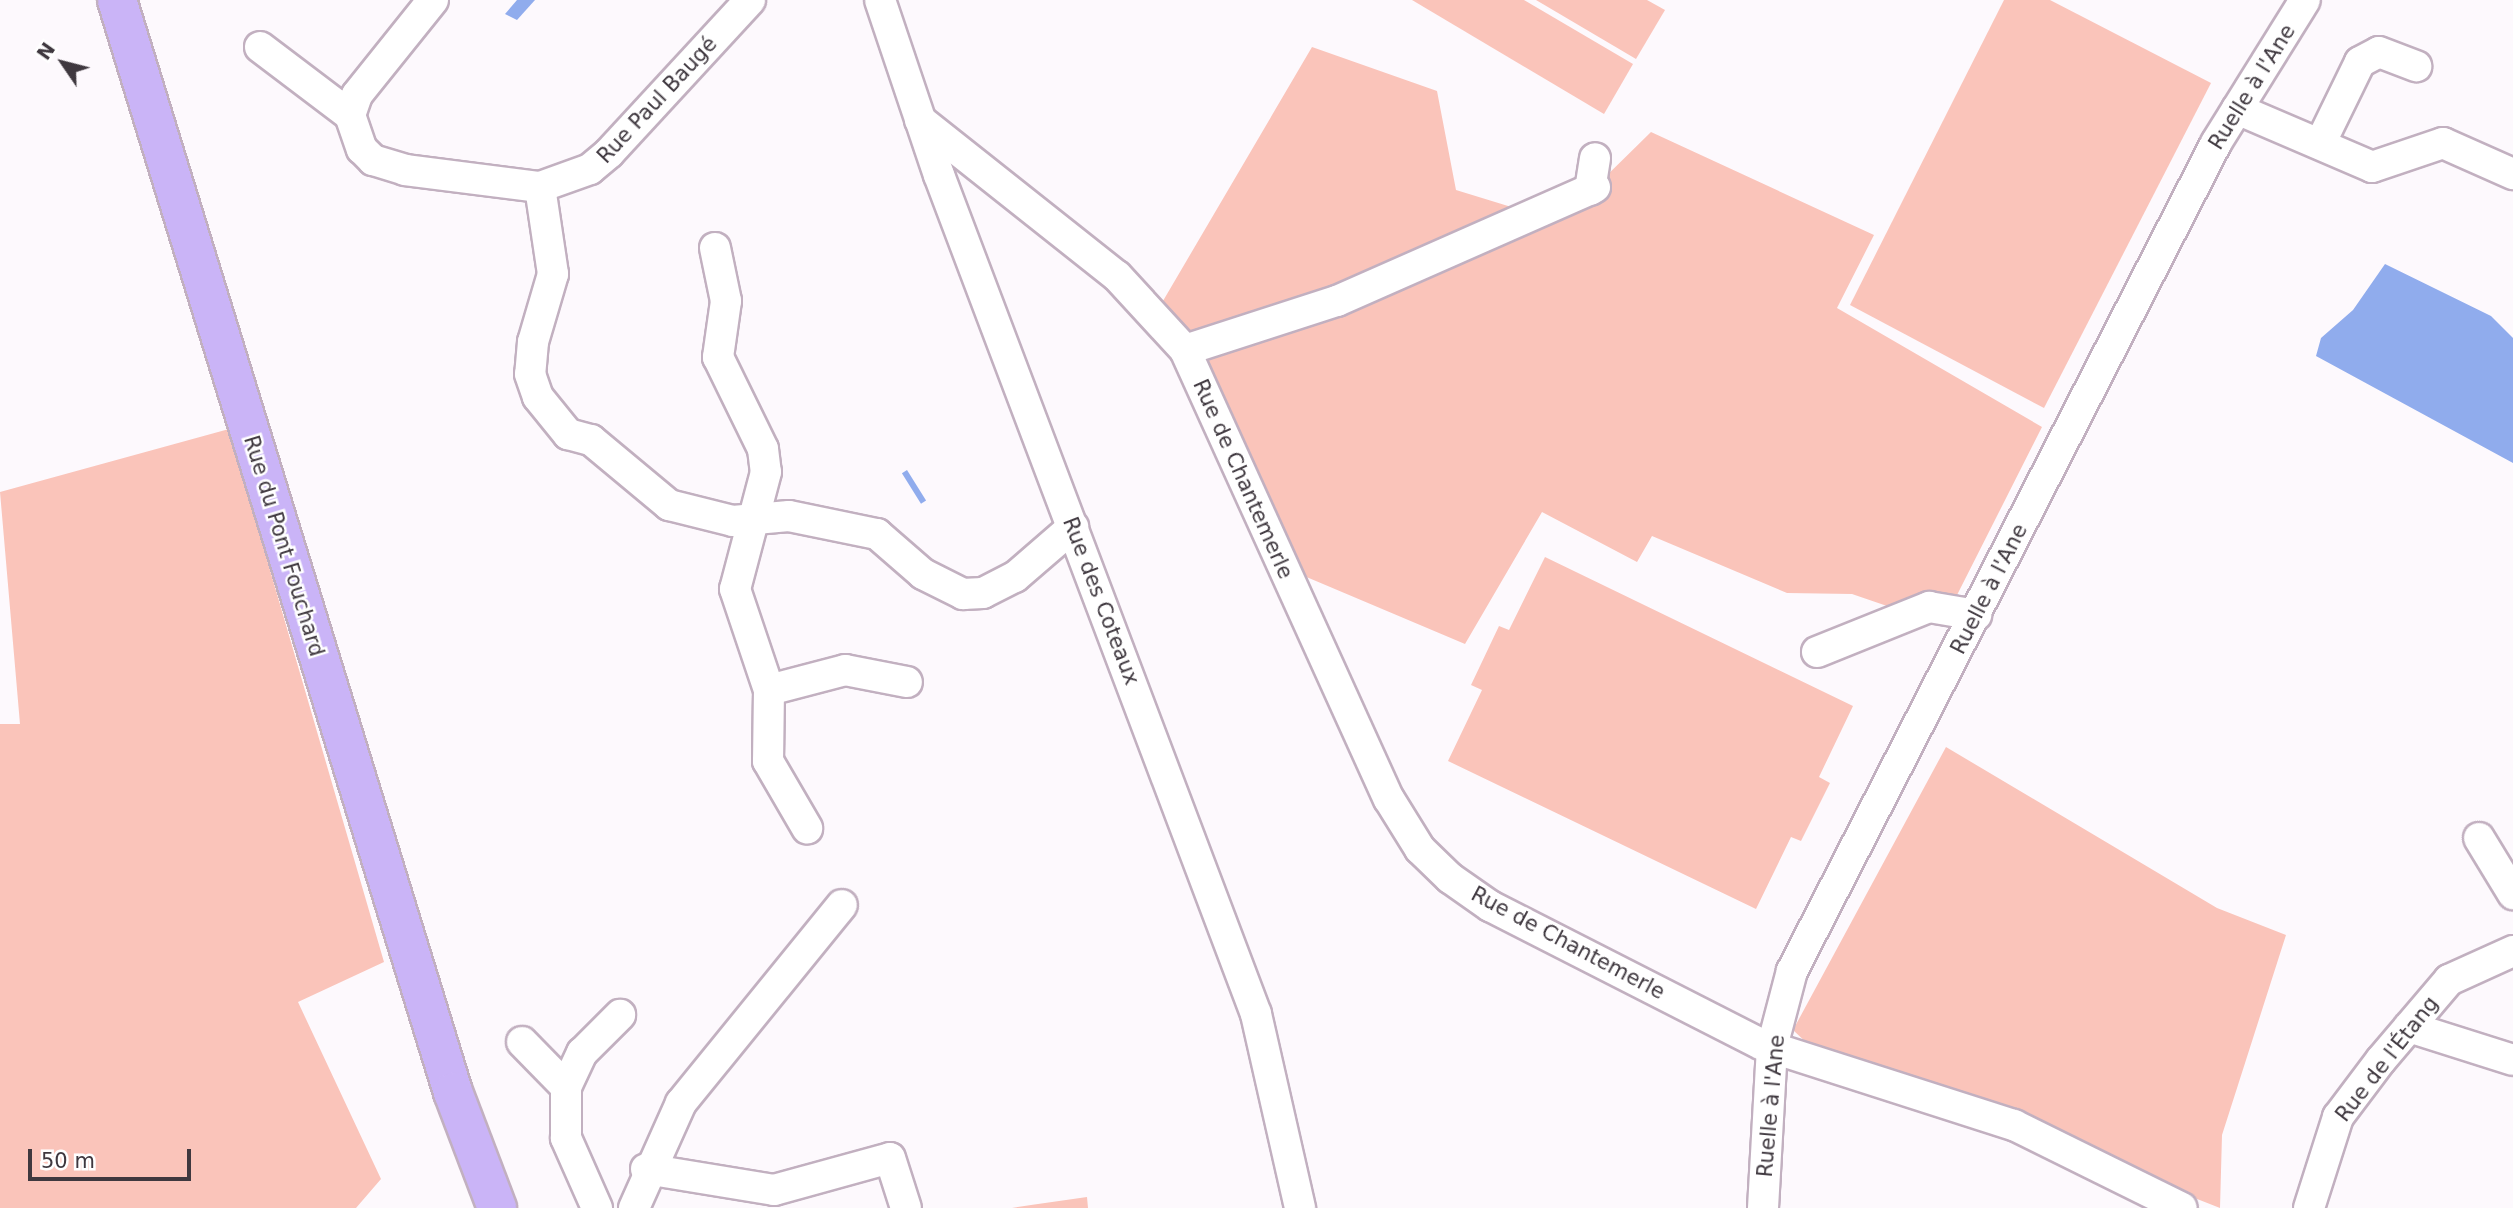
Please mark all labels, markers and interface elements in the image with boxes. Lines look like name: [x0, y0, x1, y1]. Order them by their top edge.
street label: Ruelle à l'Ane: [2203, 20, 2301, 154]
north arrow: [28, 28, 98, 98]
street label: Rue Paul Baugé: [592, 32, 722, 168]
text: N: [32, 38, 59, 64]
street label: Rue de Chantemerle: [1188, 375, 1298, 583]
street label: Rue du Pont Fouchard: [238, 433, 330, 659]
street label: Rue des Coteaux: [1057, 514, 1145, 688]
street label: Ruelle à l'Ane: [1945, 520, 2033, 658]
street label: Rue de Chantemerle: [1467, 881, 1669, 1005]
street label: Rue de l'Étang: [2330, 991, 2444, 1127]
street label: Ruelle à l'Ane: [1752, 1034, 1790, 1178]
scale bar: [32, 1134, 194, 1178]
text: 50 m: [41, 1149, 95, 1173]

